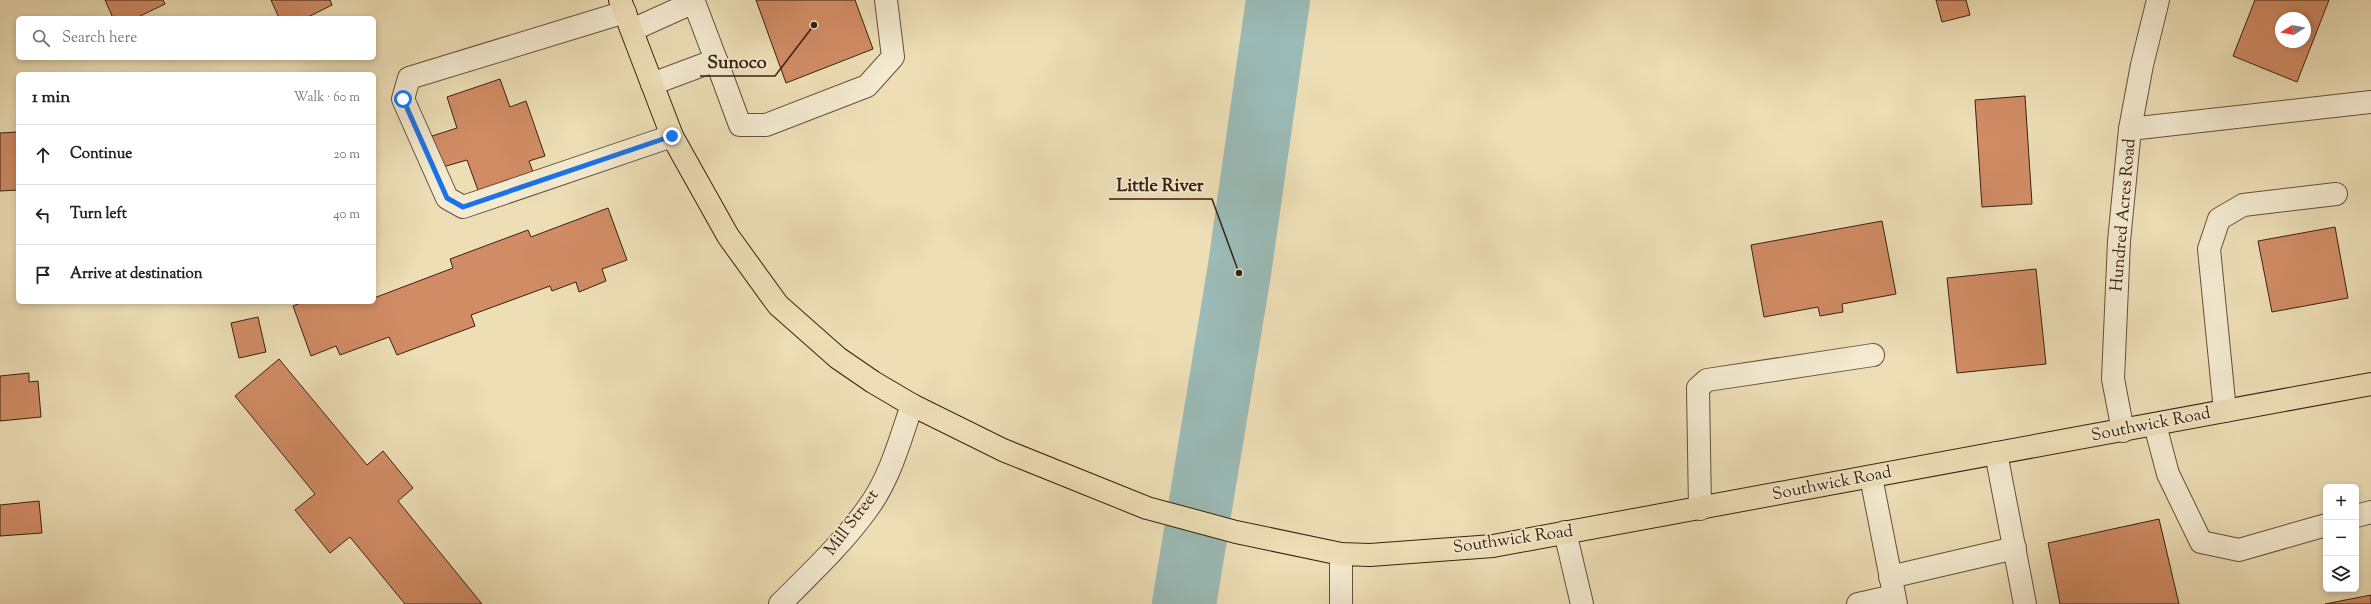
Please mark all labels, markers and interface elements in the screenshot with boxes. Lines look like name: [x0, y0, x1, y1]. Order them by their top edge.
north arrow: [2275, 12, 2311, 48]
search box: [16, 16, 376, 60]
icon: search: [30, 27, 52, 49]
text: Search here: [62, 28, 137, 49]
callout: Sunoco: [700, 46, 775, 76]
text: Sunoco: [707, 51, 767, 77]
text: 1 min: [32, 86, 70, 110]
text: Walk · 60 m: [294, 89, 360, 107]
route start: [394, 90, 412, 108]
route end: [663, 127, 681, 145]
street label: Hundred Acres Road: [2105, 137, 2143, 293]
icon: ahead: [32, 144, 54, 166]
text: Continue: [70, 144, 132, 165]
text: 20 m: [334, 146, 360, 164]
callout: Little River: [1109, 169, 1212, 199]
text: Little River: [1116, 174, 1204, 200]
icon: left: [32, 204, 54, 226]
text: Turn left: [70, 204, 127, 225]
text: 40 m: [333, 206, 360, 224]
icon: arrive: [32, 264, 54, 286]
text: Arrive at destination: [70, 264, 203, 285]
street label: Southwick Road: [2089, 402, 2213, 448]
street label: Southwick Road: [1770, 461, 1894, 507]
map controls: [2323, 484, 2359, 592]
button: +: [2323, 484, 2359, 520]
street label: Mill Street: [819, 485, 885, 561]
street label: Southwick Road: [1451, 520, 1575, 560]
button: −: [2323, 520, 2359, 556]
button: layers: [2323, 556, 2359, 592]

